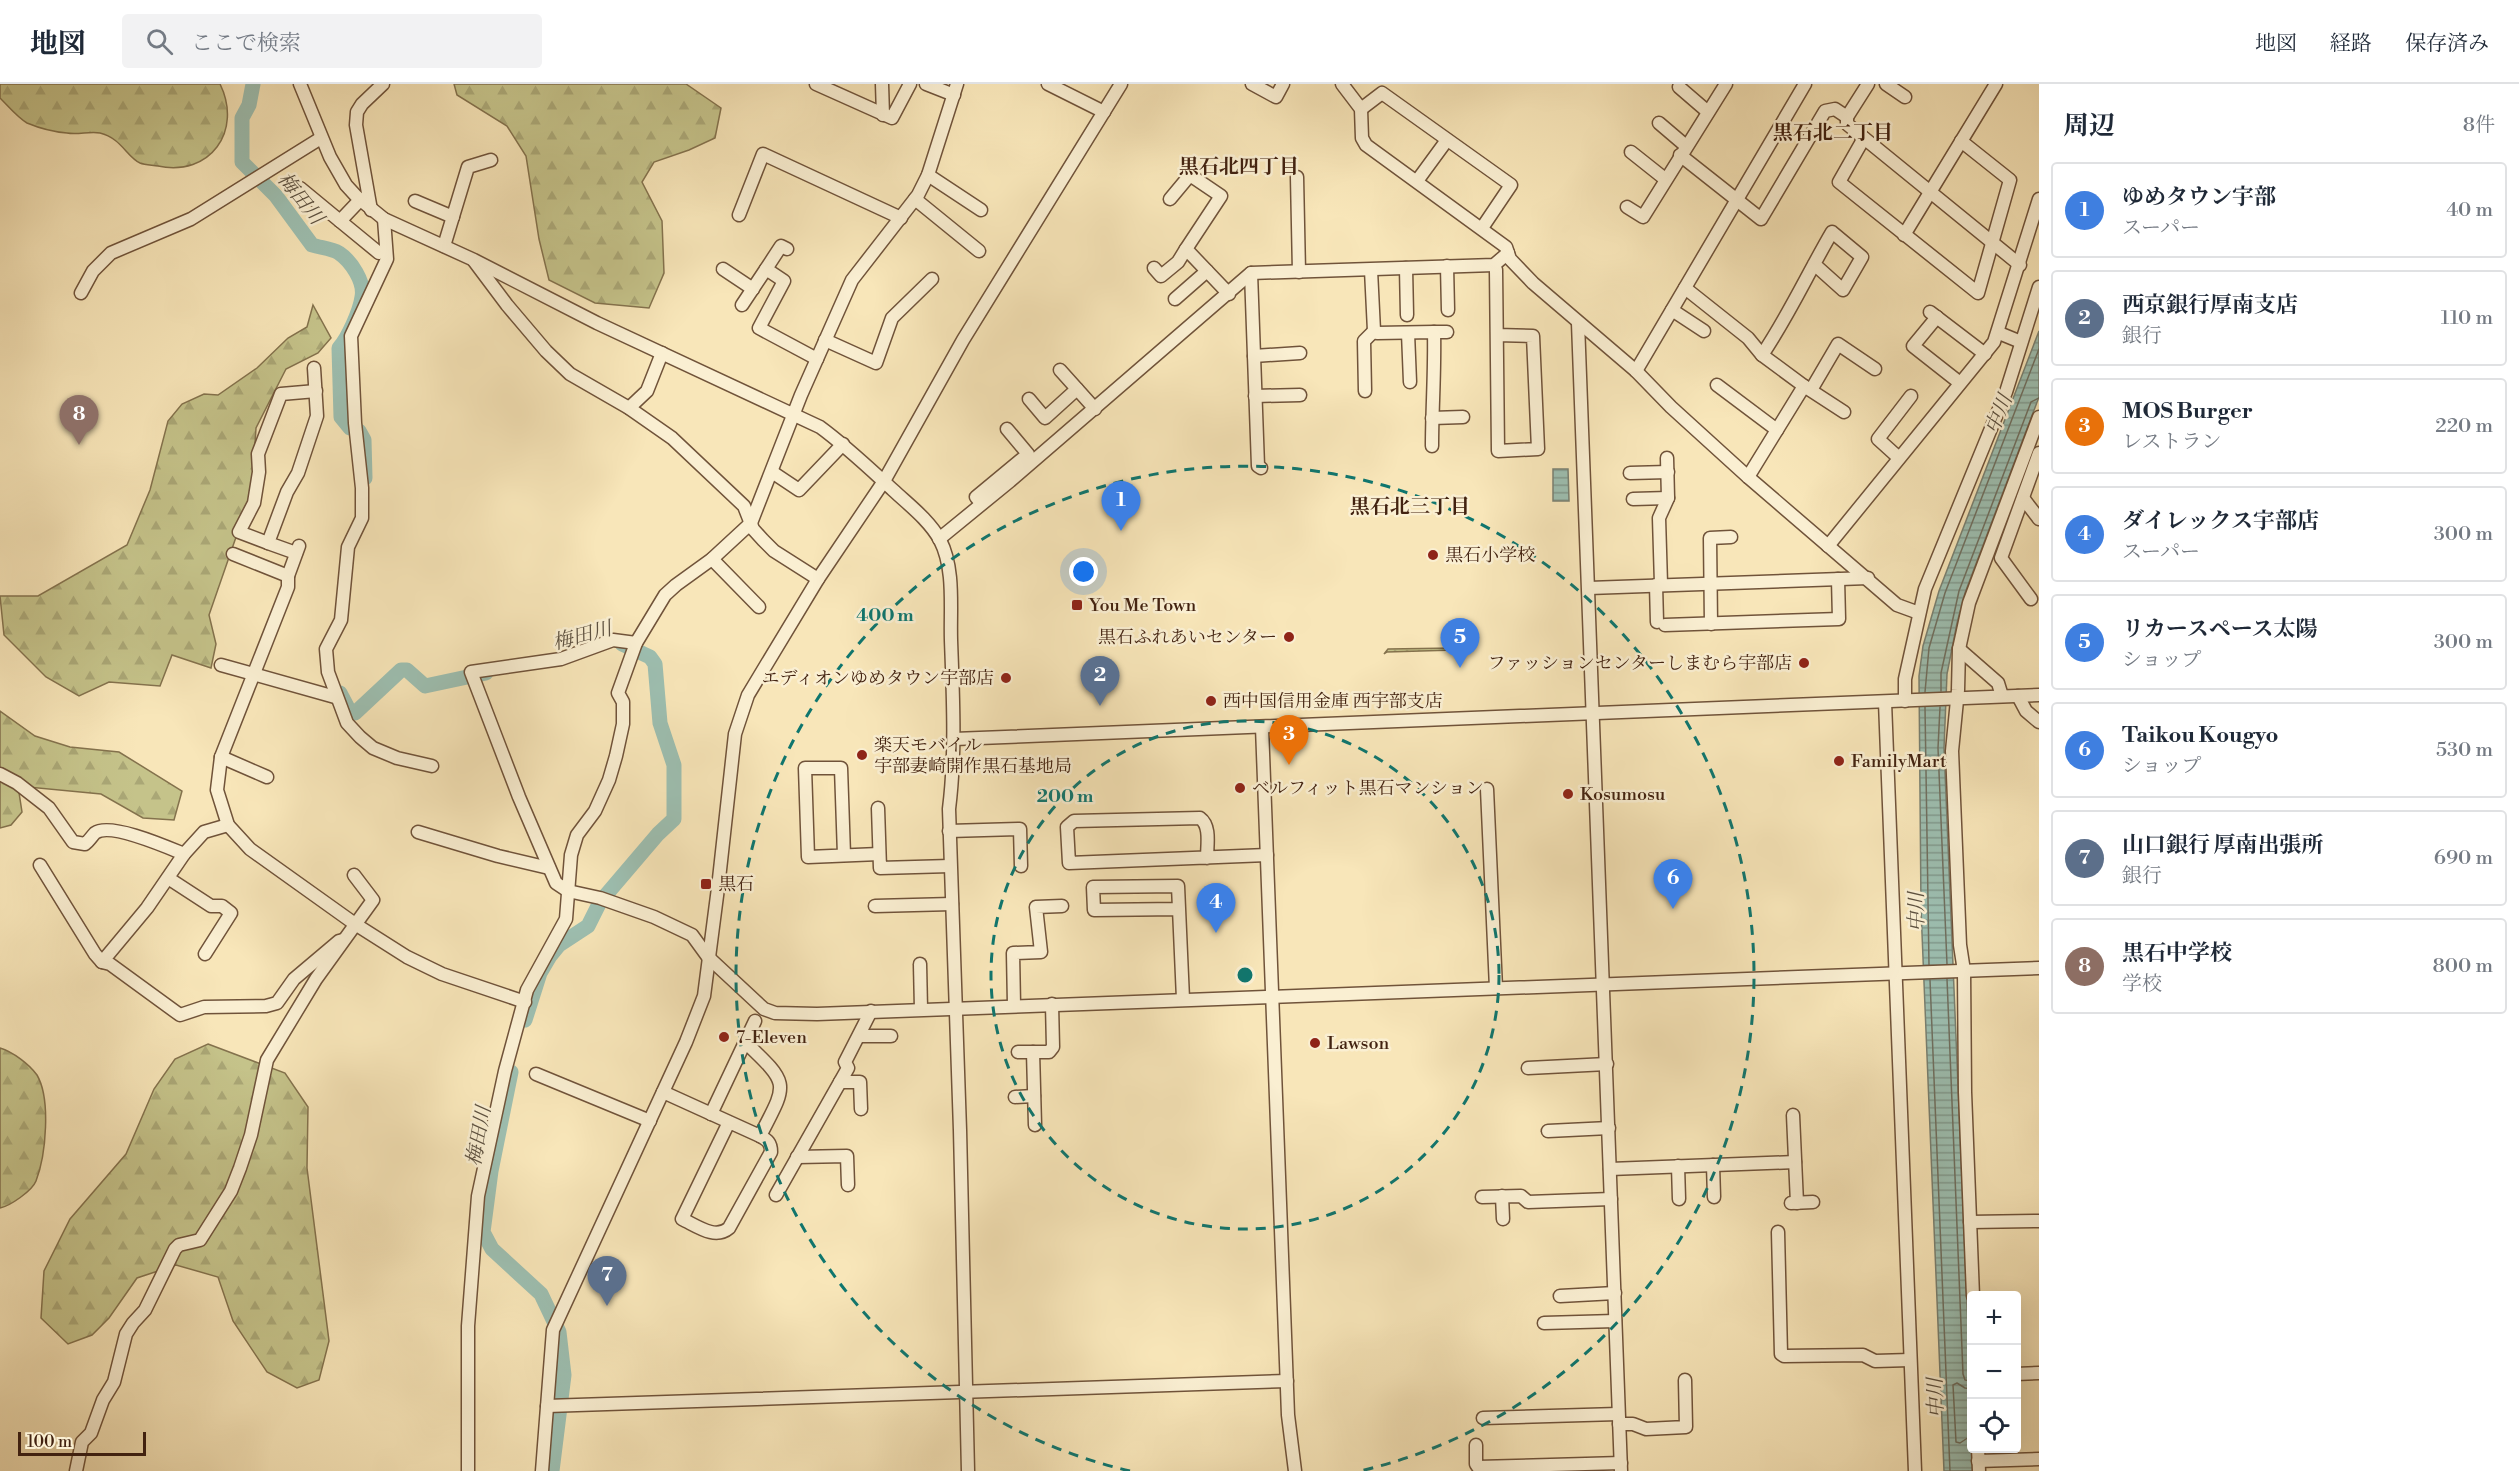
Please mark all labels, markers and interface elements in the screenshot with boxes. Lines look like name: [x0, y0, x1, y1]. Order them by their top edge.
search box: [122, 14, 542, 68]
icon: search: [143, 25, 176, 58]
text: 地図: [30, 27, 86, 62]
text: ここで検索: [191, 30, 301, 57]
text: 地図: [2255, 31, 2297, 57]
text: 経路: [2330, 31, 2372, 57]
text: 保存済み: [2405, 31, 2489, 57]
text: 周辺: [2063, 110, 2115, 142]
text: 8件: [2463, 113, 2495, 138]
district label: 黒石北二丁目: [1773, 121, 1893, 146]
district label: 黒石北四丁目: [1179, 155, 1299, 180]
water label: 梅田川: [271, 168, 330, 232]
text: ゆめタウン宇部: [2122, 184, 2276, 211]
text: 1: [2080, 198, 2089, 223]
text: 40 m: [2446, 198, 2493, 223]
text: スーパー: [2122, 216, 2200, 241]
text: 西京銀行厚南支店: [2122, 292, 2298, 319]
text: 2: [2078, 306, 2091, 331]
text: 110 m: [2441, 306, 2493, 331]
text: 銀行: [2122, 324, 2162, 349]
water label: 中川: [1980, 389, 2019, 438]
pin: 8: [60, 396, 98, 445]
text: MOS Burger: [2122, 398, 2253, 425]
text: 3: [2078, 414, 2091, 439]
text: 220 m: [2435, 414, 2493, 439]
text: レストラン: [2122, 430, 2221, 455]
pin: 1: [1102, 482, 1140, 531]
district label: 黒石北三丁目: [1350, 495, 1470, 520]
text: ダイレックス宇部店: [2122, 508, 2319, 535]
text: 4: [2078, 522, 2091, 547]
text: 300 m: [2434, 522, 2493, 547]
text: スーパー: [2122, 540, 2200, 565]
place label: 黒石小学校: [1445, 544, 1535, 567]
marker: 黒石小学校: [1426, 548, 1440, 562]
your location: [1069, 557, 1098, 586]
place label: You Me Town: [1088, 594, 1196, 617]
marker: You Me Town: [1070, 598, 1084, 612]
text: 400 m: [856, 604, 914, 627]
water label: 梅田川: [550, 616, 617, 656]
text: リカースペース太陽: [2122, 616, 2318, 643]
pin: 5: [1440, 618, 1480, 668]
place label: 黒石ふれあいセンター: [1098, 626, 1277, 649]
marker: 黒石ふれあいセンター: [1282, 630, 1296, 644]
text: 5: [2078, 630, 2091, 655]
text: 300 m: [2434, 630, 2493, 655]
text: ショップ: [2122, 648, 2202, 673]
place label: ファッションセンターしまむら宇部店: [1487, 652, 1792, 675]
pin: 2: [1080, 656, 1120, 706]
marker: ファッションセンターしまむら宇部店: [1797, 656, 1811, 670]
place label: エディオンゆめタウン宇部店: [761, 667, 994, 690]
marker: エディオンゆめタウン宇部店: [999, 671, 1013, 685]
place label: 西中国信用金庫 西宇部支店: [1223, 690, 1443, 713]
marker: 西中国信用金庫 西宇部支店: [1204, 694, 1218, 708]
pin: 3: [1270, 716, 1308, 765]
text: Taikou Kougyo: [2122, 722, 2279, 749]
place label: 楽天モバイル 宇部妻崎開作黒石基地局: [874, 734, 1072, 778]
text: 6: [2078, 738, 2091, 763]
text: 530 m: [2436, 738, 2493, 763]
marker: 楽天モバイル 宇部妻崎開作黒石基地局: [855, 748, 869, 762]
place label: FamilyMart: [1851, 750, 1947, 773]
marker: FamilyMart: [1832, 754, 1846, 768]
text: ショップ: [2122, 754, 2202, 779]
place label: ベルフィット黒石マンション: [1252, 777, 1484, 800]
marker: ベルフィット黒石マンション: [1233, 781, 1247, 795]
place label: Kosumosu: [1580, 783, 1666, 806]
text: 200 m: [1037, 785, 1094, 808]
marker: Kosumosu: [1561, 787, 1575, 801]
text: 山口銀行 厚南出張所: [2122, 832, 2324, 859]
text: 7: [2079, 846, 2090, 871]
text: 690 m: [2434, 846, 2493, 871]
pin: 6: [1654, 860, 1692, 909]
text: 銀行: [2122, 864, 2162, 889]
place label: 黒石: [718, 873, 754, 896]
marker: 黒石: [699, 877, 713, 891]
pin: 4: [1196, 884, 1236, 933]
water label: 中川: [1905, 890, 1930, 932]
text: 黒石中学校: [2122, 940, 2232, 967]
text: 8: [2078, 954, 2091, 979]
text: 800 m: [2433, 954, 2493, 979]
centre of rings: [1235, 965, 1255, 985]
text: 学校: [2122, 972, 2162, 997]
place label: 7-Eleven: [736, 1026, 807, 1049]
marker: 7-Eleven: [717, 1030, 731, 1044]
place label: Lawson: [1327, 1032, 1390, 1055]
marker: Lawson: [1308, 1036, 1322, 1050]
water label: 梅田川: [462, 1103, 497, 1168]
pin: 7: [588, 1256, 626, 1306]
map controls: [1967, 1291, 2021, 1453]
button: +: [1967, 1291, 2021, 1345]
button: −: [1967, 1345, 2021, 1399]
water label: 中川: [1923, 1376, 1950, 1418]
button: locate: [1967, 1399, 2021, 1453]
scale bar: [18, 1429, 146, 1456]
text: 100 m: [27, 1432, 72, 1452]

